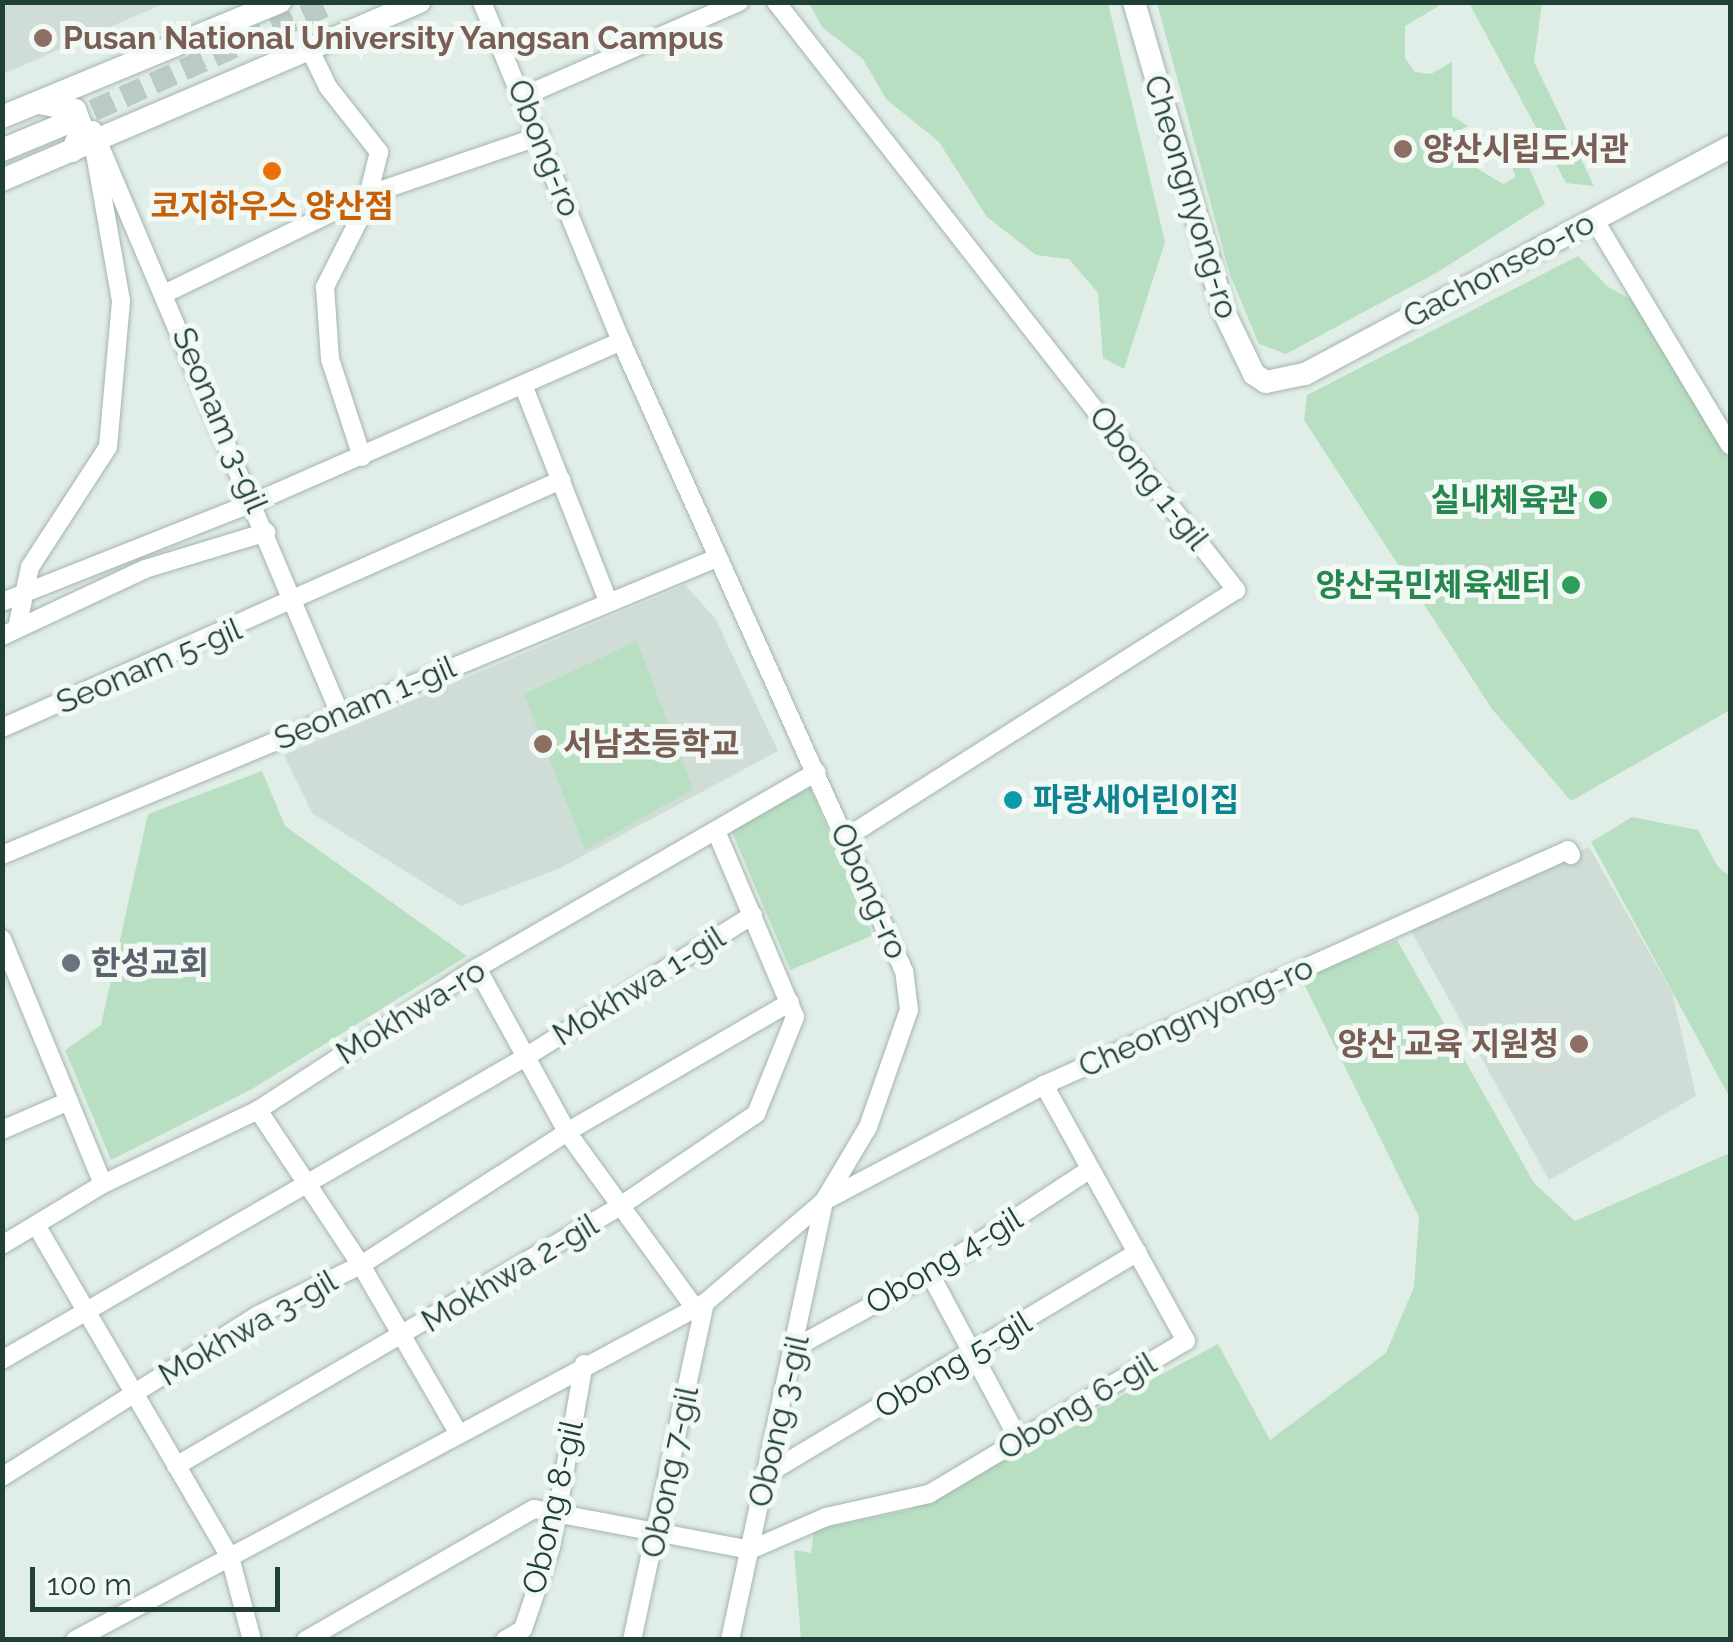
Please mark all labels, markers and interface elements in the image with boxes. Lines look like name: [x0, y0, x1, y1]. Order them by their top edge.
place label: Pusan National University Yangsan Campus: [63, 19, 726, 57]
marker: Pusan National University Yangsan Campus: [32, 27, 54, 49]
street label: Cheongnyong-ro: [1136, 71, 1246, 323]
street label: Obong-ro: [499, 74, 589, 222]
place label: 양산시립도서관: [1423, 130, 1629, 168]
marker: 양산시립도서관: [1392, 138, 1414, 160]
marker: 코지하우스 양산점: [261, 160, 283, 182]
place label: 코지하우스 양산점: [150, 187, 394, 225]
street label: Gachonseo-ro: [1397, 204, 1601, 336]
street label: Seonam 3-gil: [164, 322, 276, 518]
street label: Obong 1-gil: [1081, 399, 1217, 557]
place label: 실내체육관: [1431, 481, 1578, 519]
marker: 실내체육관: [1587, 489, 1609, 511]
place label: 양산국민체육센터: [1315, 566, 1551, 604]
marker: 양산국민체육센터: [1560, 574, 1582, 596]
street label: Seonam 5-gil: [51, 610, 247, 722]
street label: Seonam 1-gil: [269, 648, 461, 758]
place label: 서남초등학교: [563, 725, 740, 763]
marker: 서남초등학교: [532, 733, 554, 755]
place label: 파랑새어린이집: [1033, 781, 1239, 819]
marker: 파랑새어린이집: [1002, 789, 1024, 811]
street label: Obong-ro: [822, 817, 916, 965]
street label: Mokhwa 1-gil: [546, 918, 732, 1054]
place label: 한성교회: [91, 944, 209, 982]
street label: Cheongnyong-ro: [1073, 948, 1319, 1086]
street label: Mokhwa-ro: [329, 951, 493, 1073]
marker: 한성교회: [60, 952, 82, 974]
place label: 양산 교육 지원청: [1338, 1025, 1559, 1063]
marker: 양산 교육 지원청: [1568, 1033, 1590, 1055]
street label: Obong 4-gil: [859, 1199, 1029, 1323]
street label: Mokhwa 2-gil: [415, 1205, 605, 1341]
street label: Mokhwa 3-gil: [152, 1262, 344, 1394]
street label: Obong 5-gil: [868, 1303, 1038, 1427]
street label: Obong 3-gil: [741, 1331, 817, 1511]
street label: Obong 6-gil: [991, 1344, 1163, 1468]
street label: Obong 7-gil: [633, 1383, 707, 1561]
street label: Obong 8-gil: [514, 1416, 592, 1598]
scale bar: [35, 1547, 285, 1609]
text: 100 m: [47, 1567, 132, 1602]

